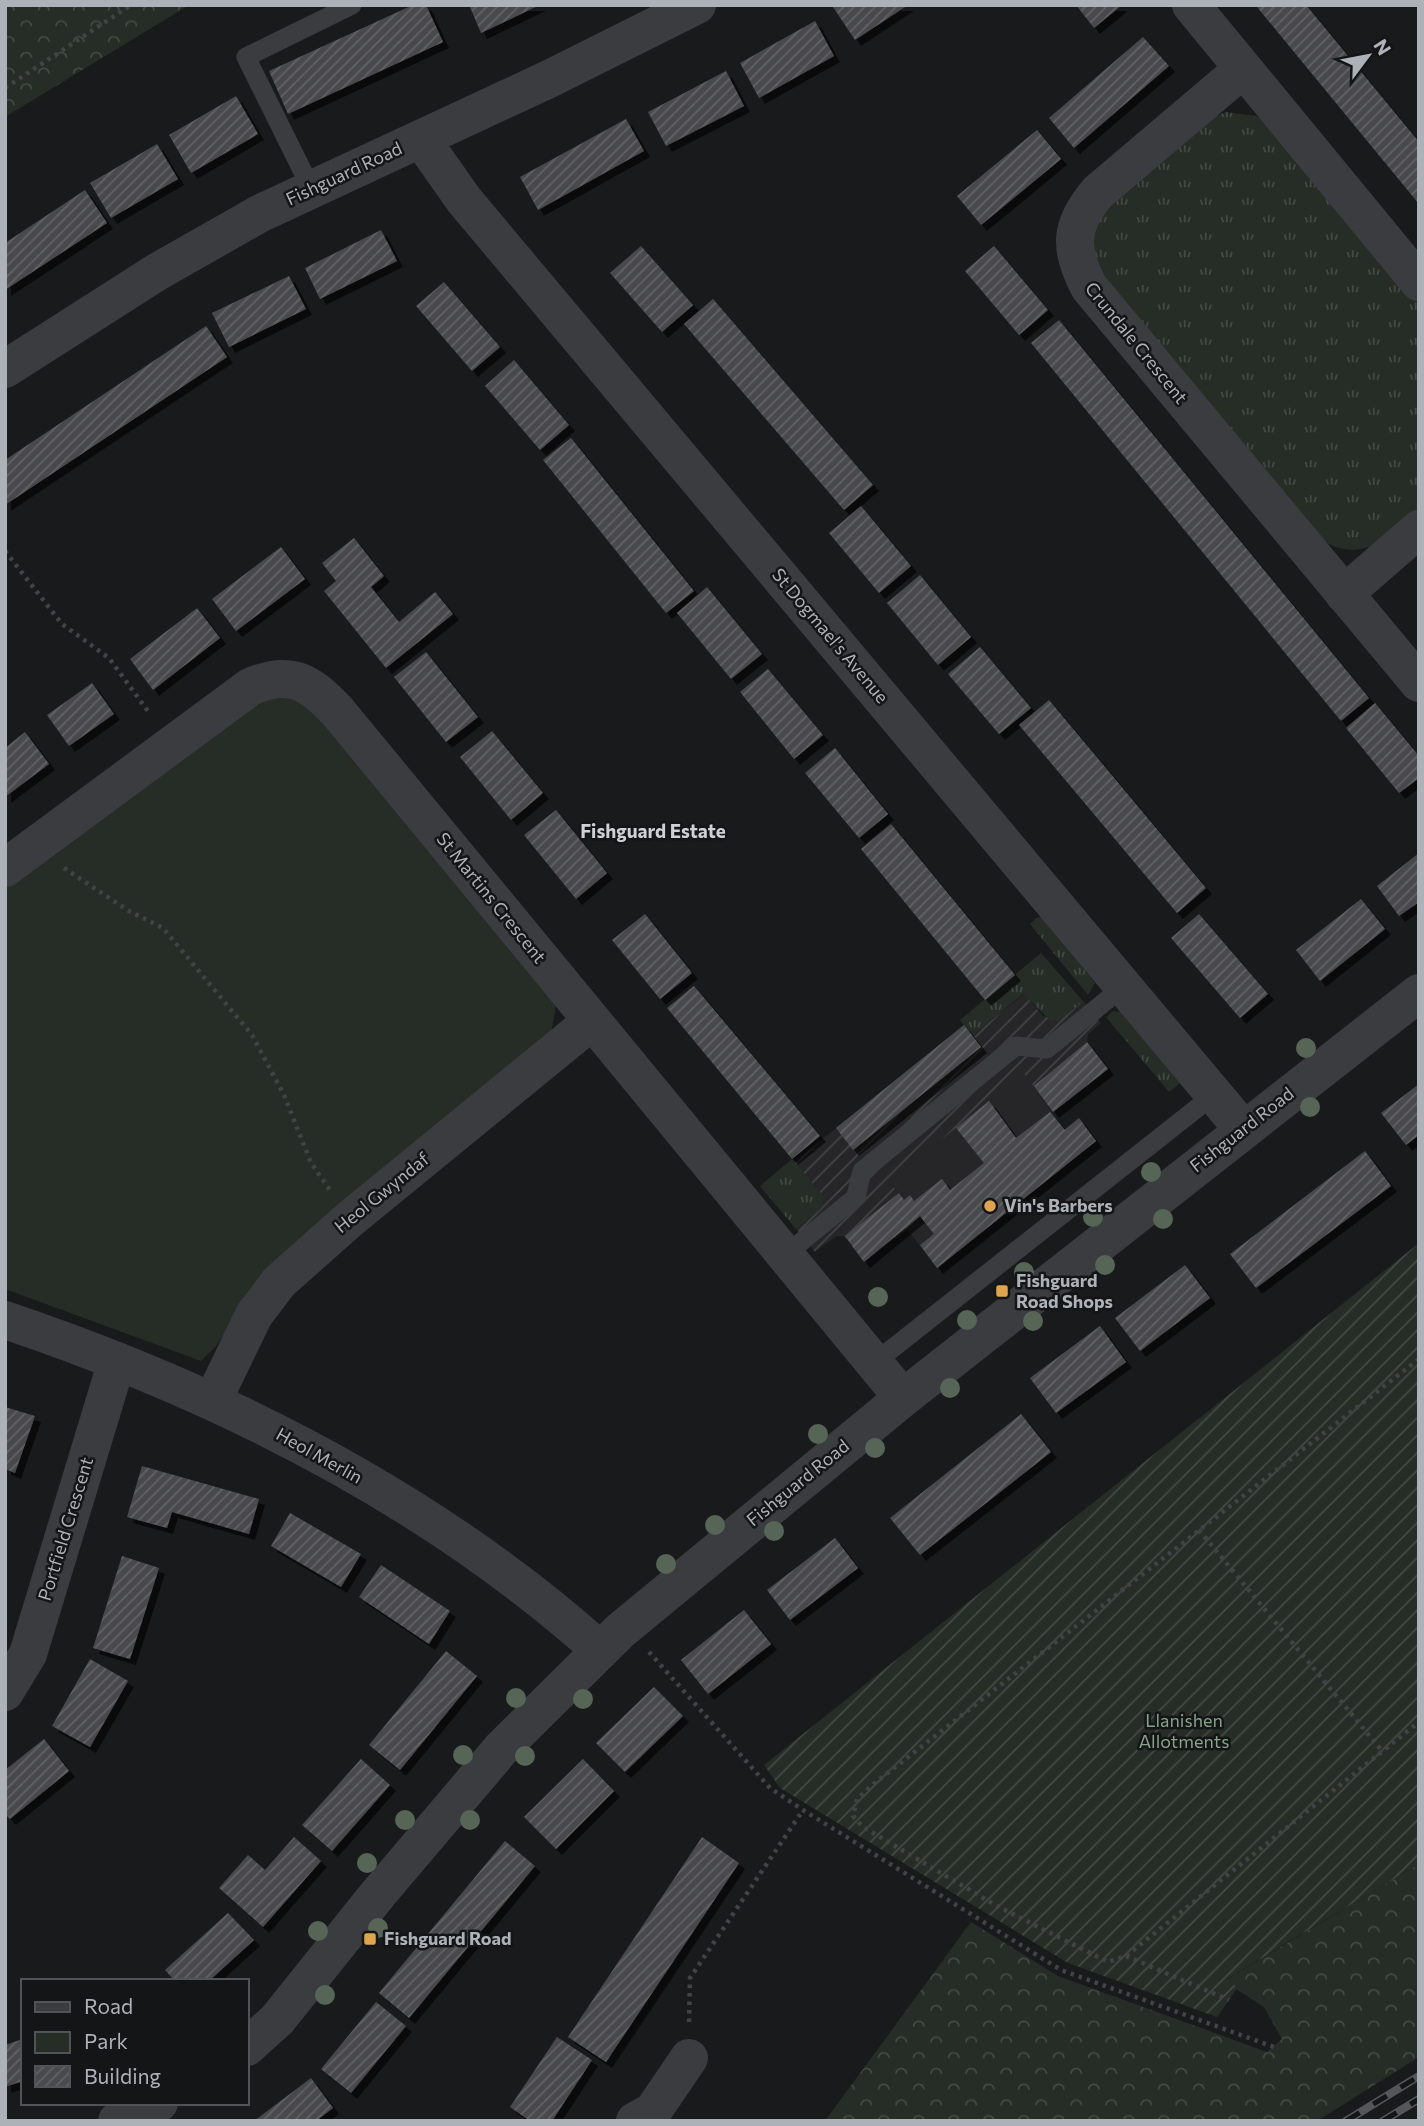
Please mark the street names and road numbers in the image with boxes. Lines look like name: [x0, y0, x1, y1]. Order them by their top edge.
street label: Fishguard Road: [282, 137, 405, 210]
street label: Crundale Crescent: [1081, 277, 1193, 408]
street label: St Dogmael's Avenue: [768, 563, 894, 707]
street label: St Martins Crescent: [432, 828, 551, 967]
street label: Fishguard Road: [1185, 1082, 1298, 1176]
street label: Heol Gwyndaf: [330, 1147, 434, 1237]
street label: Heol Merlin: [273, 1422, 366, 1488]
street label: Fishguard Road: [742, 1434, 853, 1530]
street label: Portfield Crescent: [33, 1454, 97, 1603]

